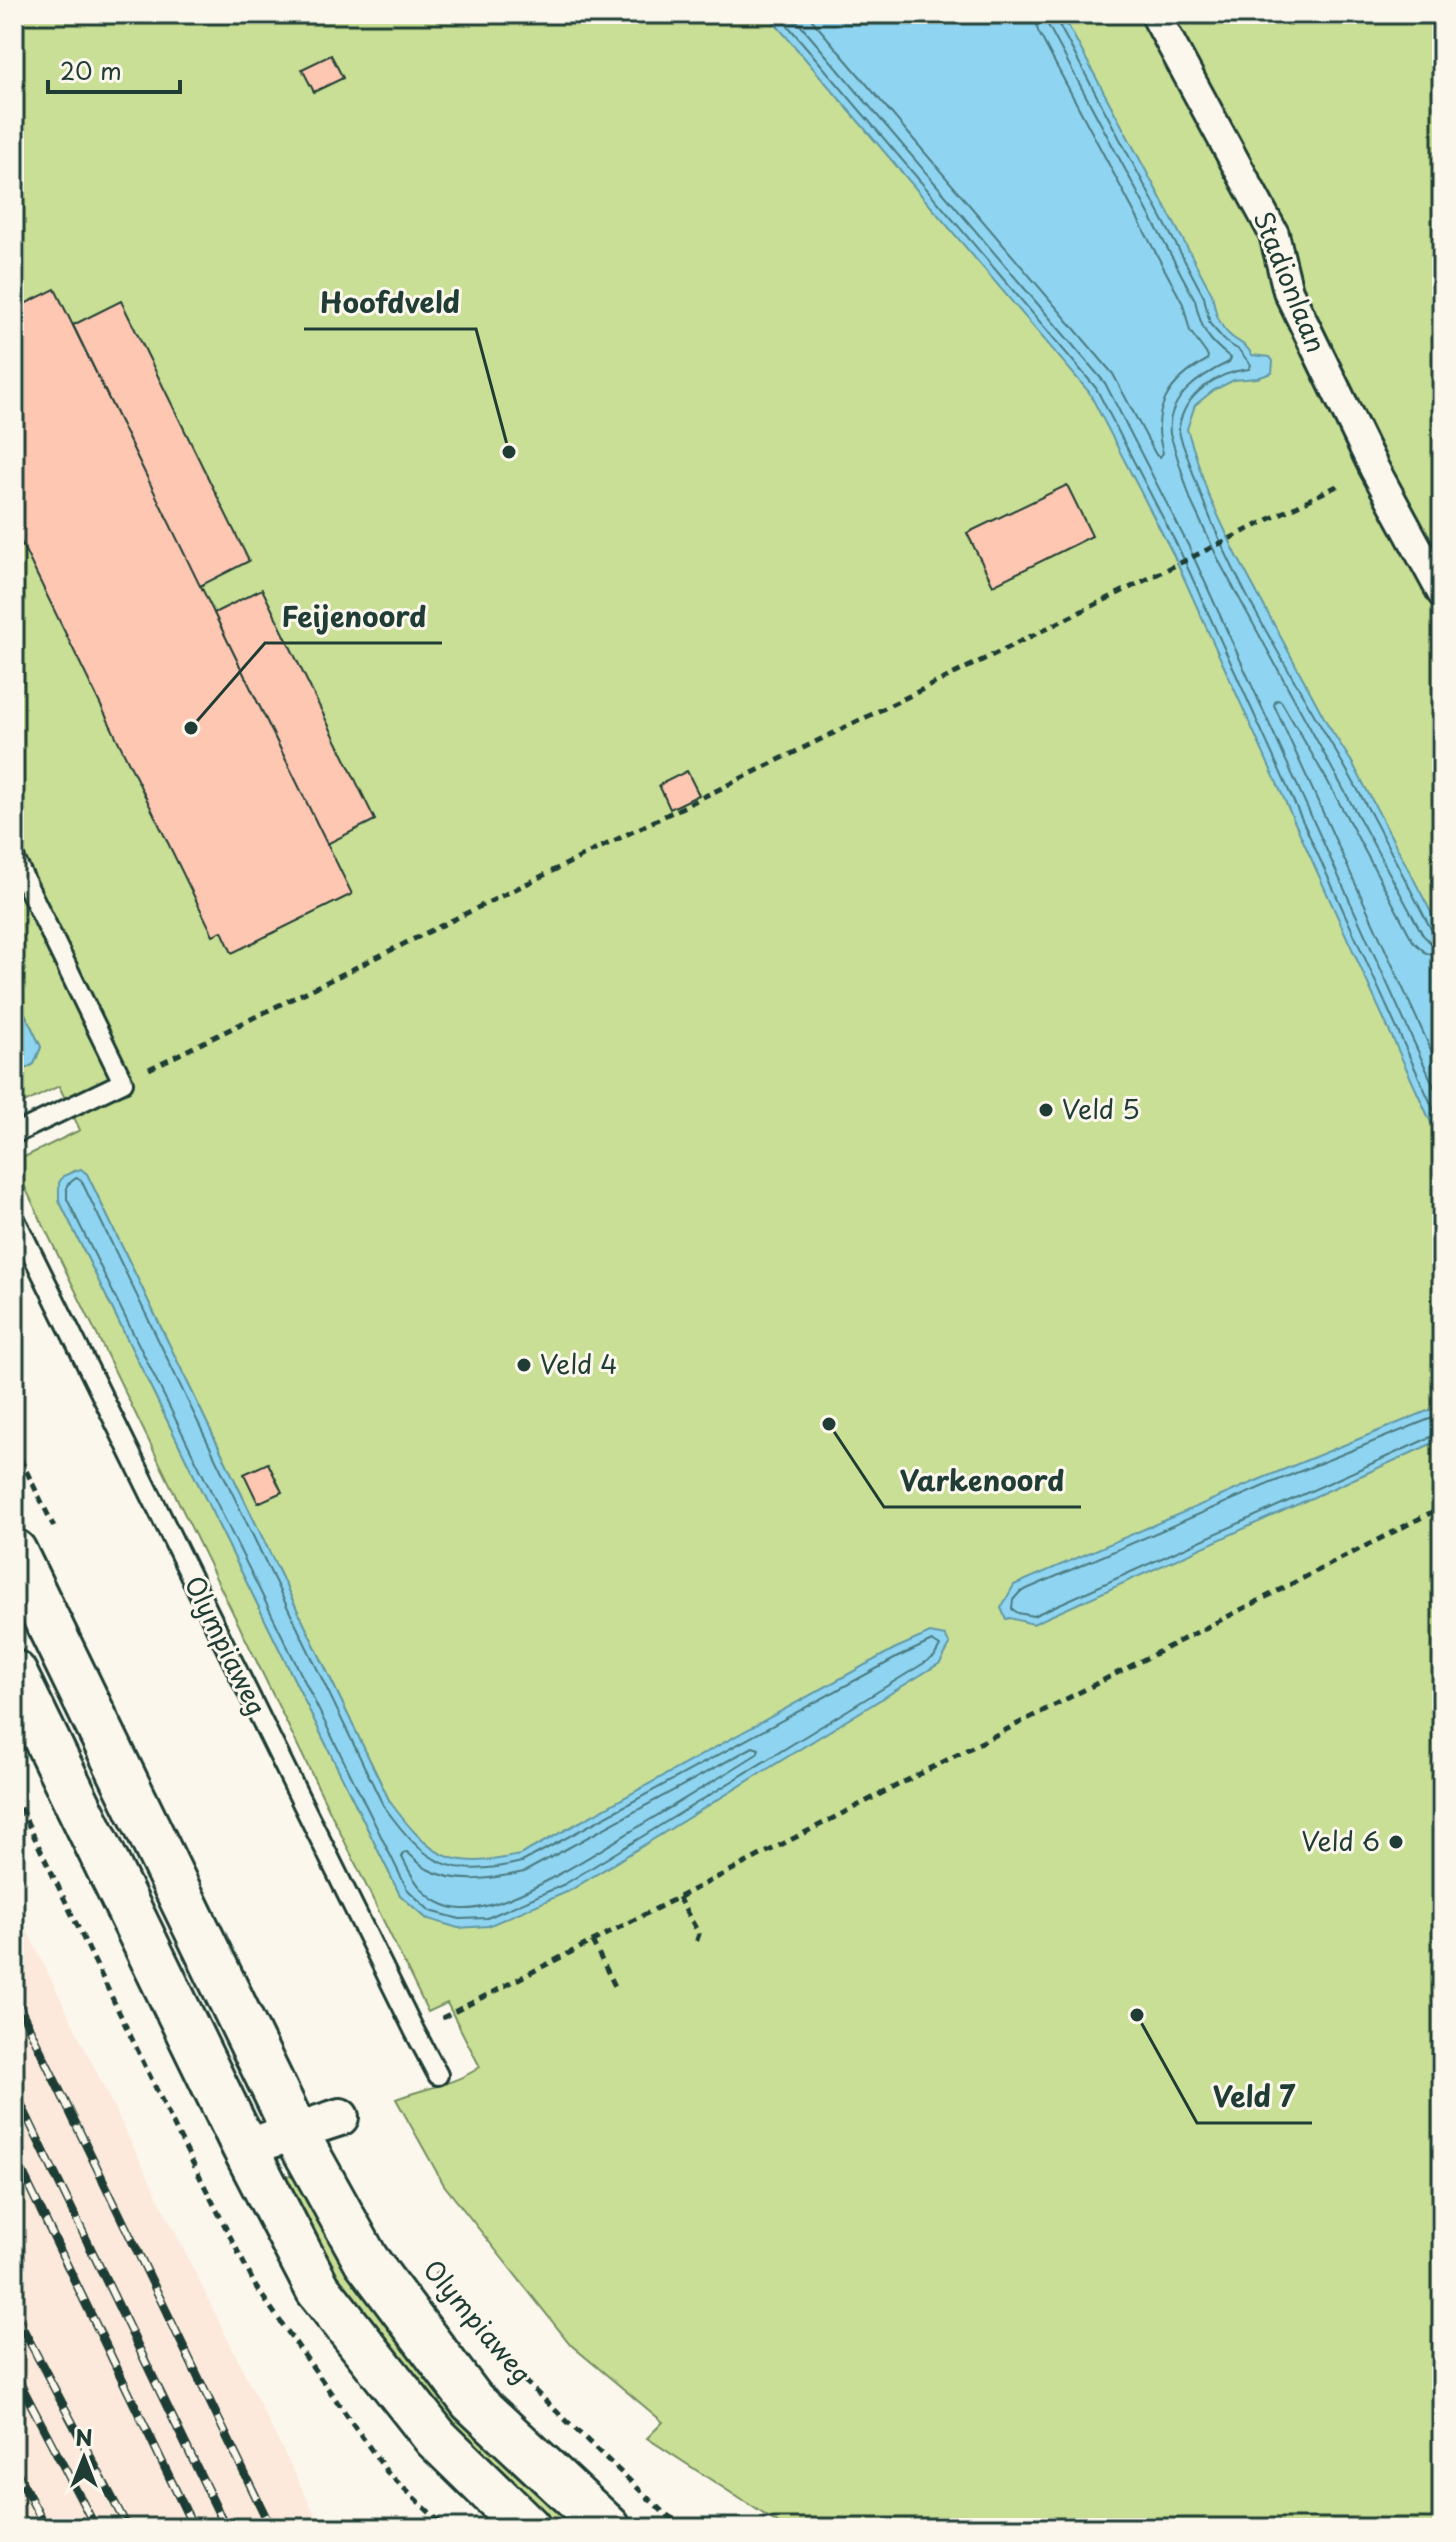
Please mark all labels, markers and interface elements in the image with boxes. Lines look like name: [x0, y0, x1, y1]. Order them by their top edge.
scale bar: [48, 44, 180, 94]
text: 20 m: [60, 52, 122, 88]
street label: Stadionlaan: [1244, 205, 1336, 358]
callout: Hoofdveld: [304, 277, 476, 329]
text: Hoofdveld: [320, 280, 460, 323]
callout: Feijenoord: [265, 591, 442, 643]
text: Feijenoord: [282, 594, 427, 637]
place label: Veld 5: [1062, 1089, 1140, 1128]
marker: Veld 5: [1037, 1101, 1055, 1119]
place label: Veld 4: [540, 1344, 618, 1383]
marker: Veld 4: [515, 1356, 533, 1374]
callout: Varkenoord: [884, 1455, 1081, 1507]
text: Varkenoord: [899, 1458, 1065, 1501]
street label: Olympiaweg: [176, 1569, 277, 1722]
place label: Veld 6: [1301, 1821, 1380, 1860]
marker: Veld 6: [1387, 1833, 1405, 1851]
callout: Veld 7: [1197, 2071, 1312, 2123]
text: Veld 7: [1213, 2074, 1296, 2117]
street label: Olympiaweg: [415, 2251, 542, 2391]
north arrow: [44, 2418, 124, 2498]
text: N: [75, 2420, 93, 2453]

